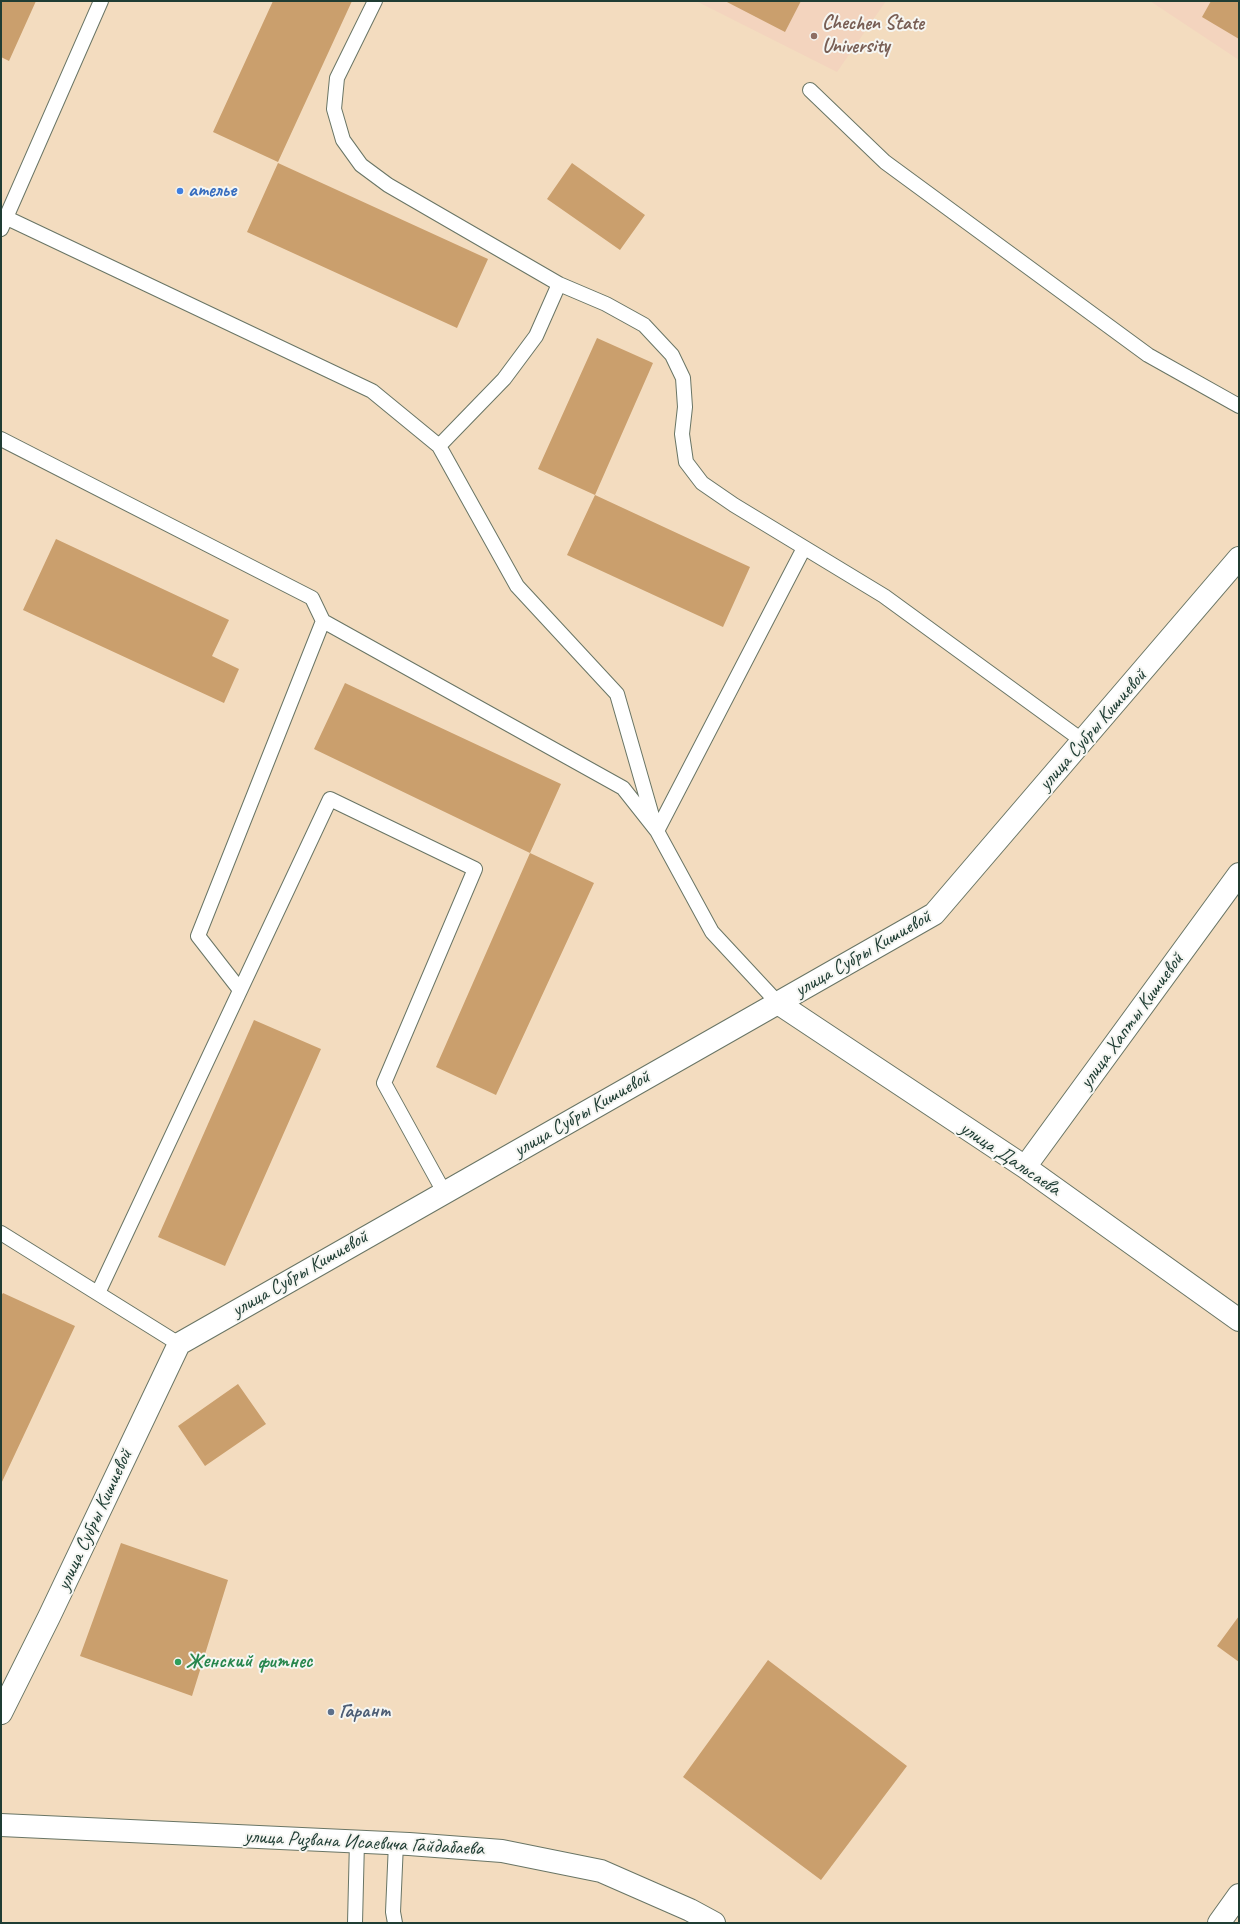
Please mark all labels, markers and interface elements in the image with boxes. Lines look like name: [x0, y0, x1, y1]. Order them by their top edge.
place label: Chechen State University: [822, 12, 924, 59]
marker: Chechen State University: [809, 31, 819, 41]
place label: ателье: [188, 179, 236, 203]
marker: ателье: [175, 186, 185, 196]
street label: улица Субры Кишиевой: [1034, 664, 1152, 796]
street label: улица Субры Кишиевой: [791, 905, 935, 1003]
street label: улица Хапты Кишиевой: [1075, 948, 1189, 1094]
street label: улица Субры Кишиевой: [510, 1065, 654, 1163]
street label: улица Дальсаева: [955, 1117, 1065, 1201]
street label: улица Субры Кишиевой: [228, 1225, 372, 1323]
street label: улица Субры Кишиевой: [52, 1446, 138, 1594]
place label: Женский фитнес: [186, 1650, 312, 1674]
marker: Женский фитнес: [173, 1657, 183, 1667]
place label: Гарант: [339, 1700, 391, 1724]
marker: Гарант: [326, 1707, 336, 1717]
street label: улица Ризвана Исаевича Гайдабаева: [244, 1825, 484, 1861]

